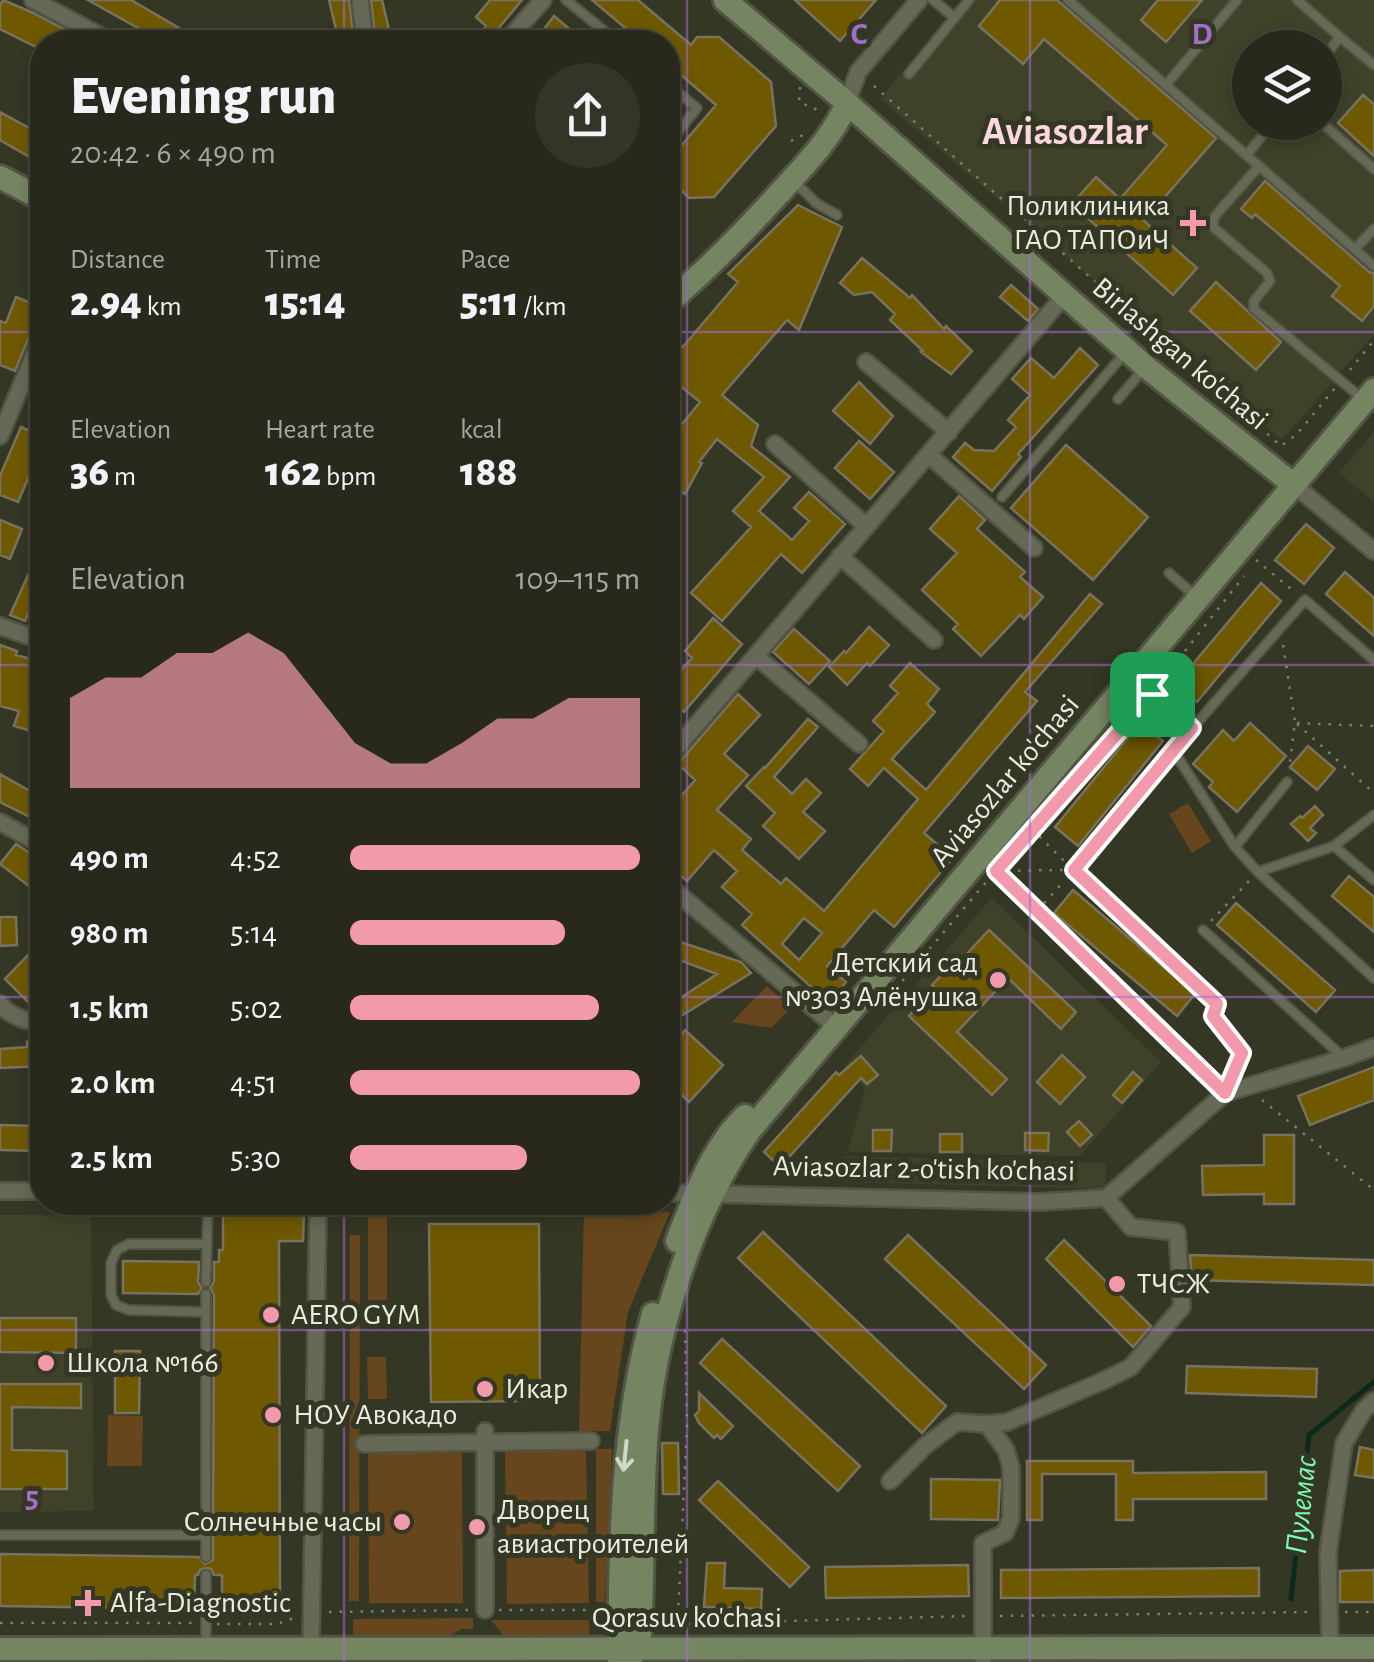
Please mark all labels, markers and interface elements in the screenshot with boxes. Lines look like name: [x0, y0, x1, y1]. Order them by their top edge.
text: C: [851, 18, 868, 50]
text: D: [1192, 18, 1213, 50]
map controls: [1232, 30, 1342, 140]
button: layers: [1232, 30, 1342, 140]
button: share: [535, 63, 640, 168]
text: Evening run: [70, 69, 336, 124]
district label: Aviasozlar: [982, 112, 1148, 152]
text: 20:42 · 6 × 490 m: [70, 137, 276, 169]
place label: Поликлиника ГАО ТАПОиЧ: [1006, 191, 1170, 255]
marker: Поликлиника ГАО ТАПОиЧ: [1180, 210, 1206, 236]
text: Distance: [70, 246, 165, 274]
text: Time: [265, 246, 321, 274]
text: Pace: [460, 246, 510, 274]
street label: Birlashgan ko'chasi: [1087, 272, 1273, 436]
text: 2.94: [70, 281, 142, 323]
text: 15:14: [265, 281, 345, 323]
text: 5:11: [460, 281, 519, 323]
text: km: [142, 293, 182, 321]
text: /km: [519, 293, 567, 321]
text: Elevation: [70, 416, 171, 444]
text: Heart rate: [265, 416, 375, 444]
text: kcal: [460, 416, 503, 444]
text: 36: [70, 451, 109, 493]
text: 162: [265, 451, 321, 493]
text: 188: [460, 451, 518, 493]
text: m: [109, 463, 136, 491]
text: bpm: [321, 463, 377, 491]
text: Elevation: [70, 563, 186, 595]
text: 109–115 m: [516, 563, 640, 595]
pin: [1110, 652, 1195, 737]
icon: arrive: [1125, 667, 1180, 722]
street label: Aviasozlar ko'chasi: [925, 690, 1085, 872]
text: 490 m: [70, 842, 149, 874]
text: 4:52: [230, 842, 281, 874]
text: 980 m: [70, 917, 149, 949]
text: 5:14: [230, 917, 277, 949]
place label: Детский сад №303 Алёнушка: [785, 948, 978, 1012]
marker: Детский сад №303 Алёнушка: [987, 969, 1009, 991]
text: 1.5 km: [70, 992, 149, 1024]
text: 5:02: [230, 992, 282, 1024]
text: 2.0 km: [70, 1067, 156, 1099]
text: 4:51: [230, 1067, 277, 1099]
text: 2.5 km: [70, 1142, 153, 1174]
text: 5:30: [230, 1142, 281, 1174]
street label: Aviasozlar 2-o'tish ko'chasi: [773, 1151, 1075, 1187]
place label: ТЧСЖ: [1137, 1269, 1210, 1299]
marker: ТЧСЖ: [1106, 1273, 1128, 1295]
place label: AERO GYM: [291, 1300, 421, 1330]
marker: AERO GYM: [260, 1304, 282, 1326]
place label: Школа №166: [66, 1348, 219, 1378]
marker: Школа №166: [35, 1352, 57, 1374]
place label: Икар: [505, 1374, 568, 1404]
marker: Икар: [474, 1378, 496, 1400]
place label: НОУ Авокадо: [293, 1400, 457, 1430]
marker: НОУ Авокадо: [262, 1404, 284, 1426]
one-way arrow: [616, 1439, 635, 1471]
water label: Пулемас: [1280, 1454, 1322, 1556]
text: 5: [25, 1481, 39, 1513]
place label: Дворец авиастроителей: [497, 1495, 689, 1559]
place label: Солнечные часы: [184, 1507, 382, 1537]
marker: Солнечные часы: [391, 1511, 413, 1533]
marker: Дворец авиастроителей: [466, 1516, 488, 1538]
place label: Alfa-Diagnostic: [110, 1588, 291, 1618]
marker: Alfa-Diagnostic: [75, 1590, 101, 1616]
street label: Qorasuv ko'chasi: [592, 1603, 782, 1633]

